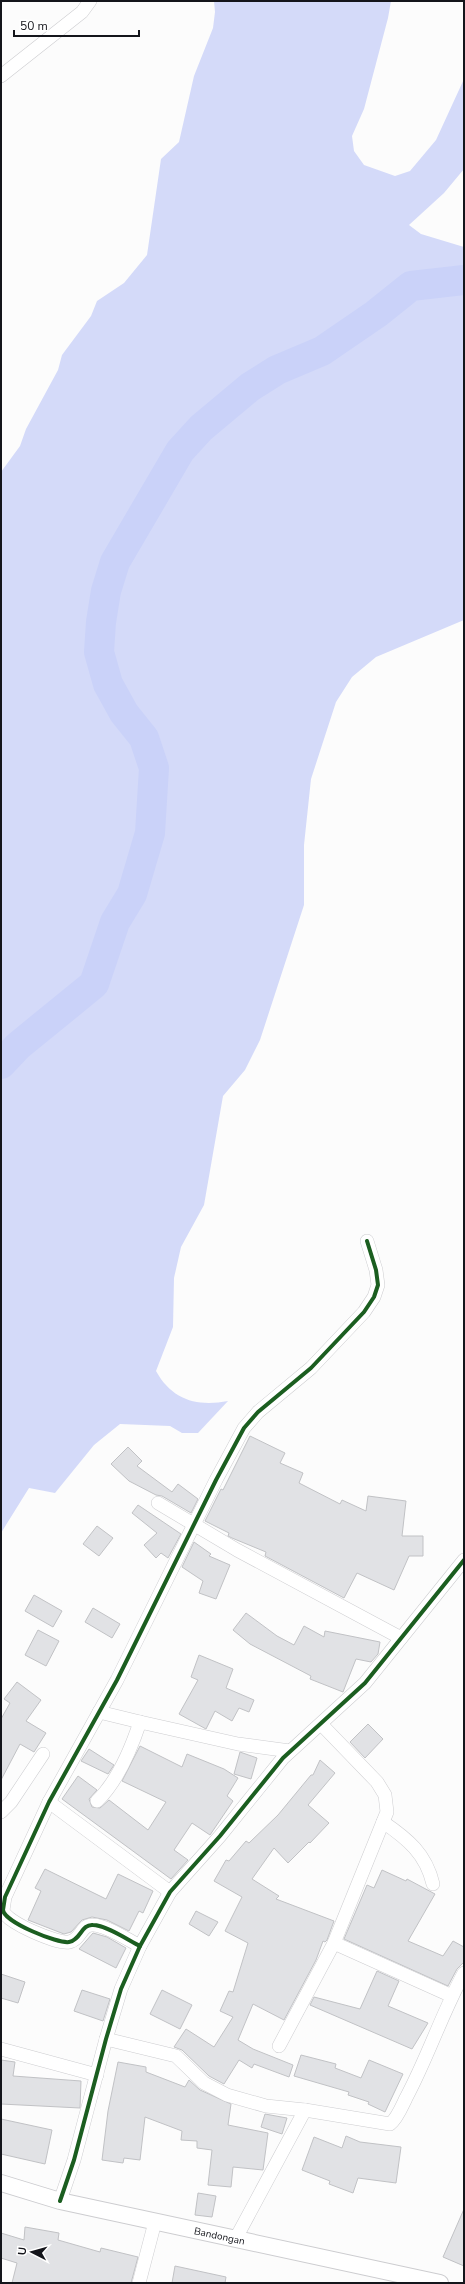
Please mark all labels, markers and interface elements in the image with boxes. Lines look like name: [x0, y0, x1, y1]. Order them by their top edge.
scale bar: [14, 12, 139, 38]
text: 50 m: [20, 18, 48, 34]
street label: Bandongan: [193, 2224, 246, 2249]
north arrow: [12, 2232, 52, 2272]
text: U: [15, 2246, 30, 2256]

